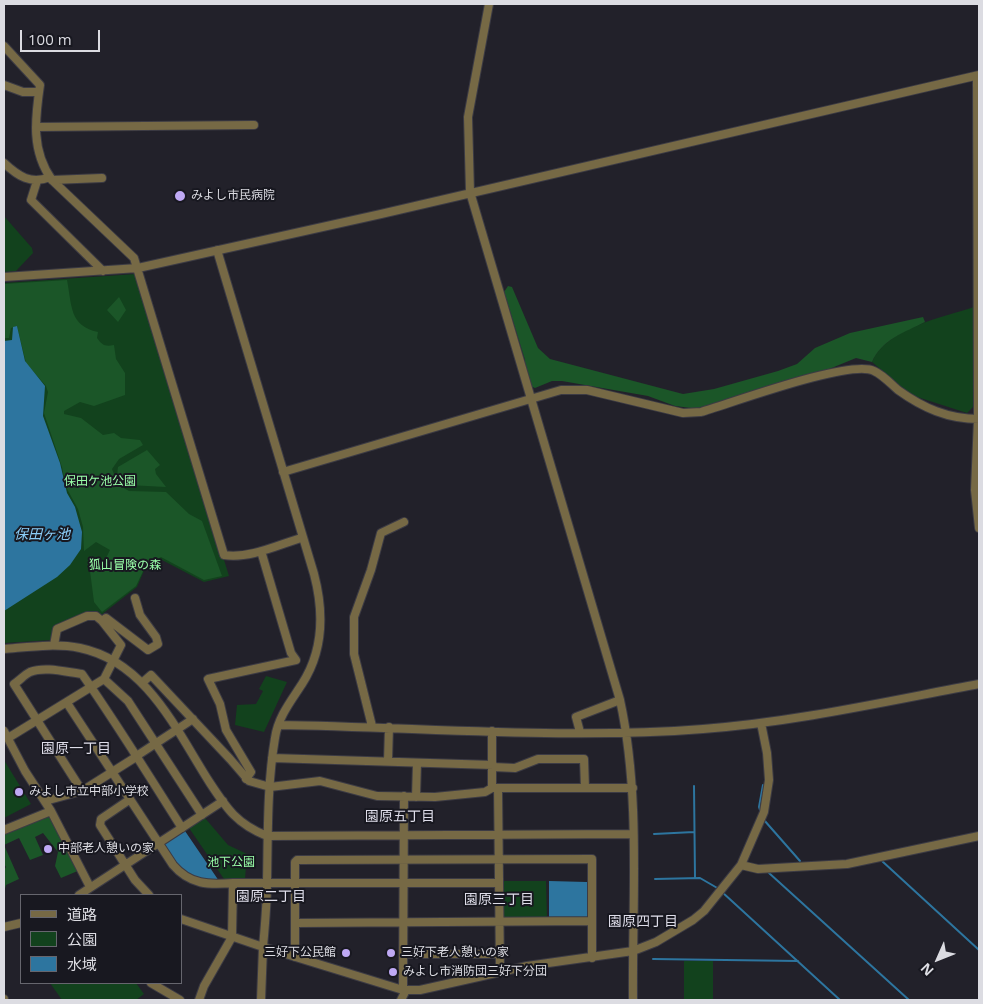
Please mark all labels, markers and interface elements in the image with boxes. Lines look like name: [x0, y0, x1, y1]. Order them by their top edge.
scale bar: [22, 20, 102, 52]
text: 100 m: [28, 29, 72, 49]
marker: みよし市民病院: [173, 189, 187, 203]
place label: みよし市民病院: [191, 189, 275, 203]
park label: 保田ケ池公園: [64, 475, 136, 489]
water label: 保田ヶ池: [14, 527, 70, 543]
park label: 狐山冒険の森: [89, 559, 161, 573]
district label: 園原一丁目: [41, 741, 111, 757]
place label: みよし市立中部小学校: [29, 785, 149, 799]
marker: みよし市立中部小学校: [13, 786, 25, 798]
district label: 園原五丁目: [365, 809, 435, 825]
place label: 中部老人憩いの家: [58, 842, 154, 856]
marker: 中部老人憩いの家: [42, 843, 54, 855]
park label: 池下公園: [207, 856, 255, 870]
district label: 園原二丁目: [236, 889, 306, 905]
district label: 園原三丁目: [464, 892, 534, 908]
legend: [20, 894, 182, 984]
text: 道路: [67, 904, 97, 924]
district label: 園原四丁目: [608, 914, 678, 930]
text: 公園: [67, 929, 97, 949]
north arrow: [913, 934, 963, 984]
place label: 三好下公民館: [264, 946, 336, 960]
place label: 三好下老人憩いの家: [401, 946, 509, 960]
marker: 三好下公民館: [340, 947, 352, 959]
marker: 三好下老人憩いの家: [385, 947, 397, 959]
text: 水域: [67, 954, 97, 974]
text: N: [916, 959, 938, 980]
place label: みよし市消防団三好下分団: [403, 965, 547, 979]
marker: みよし市消防団三好下分団: [387, 966, 399, 978]

